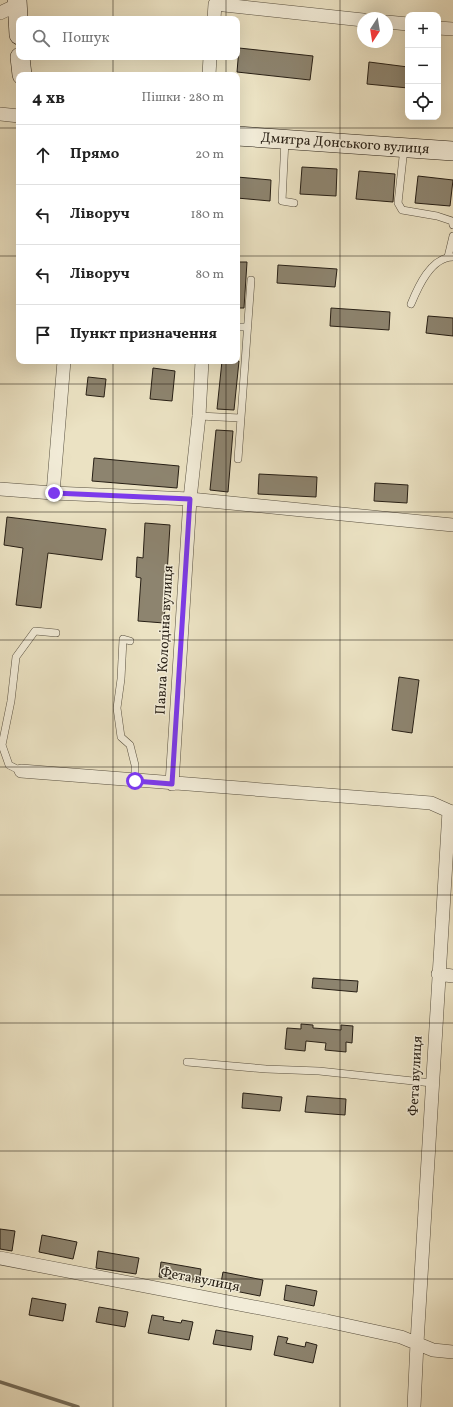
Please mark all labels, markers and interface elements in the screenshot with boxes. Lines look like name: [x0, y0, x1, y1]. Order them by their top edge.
north arrow: [357, 12, 393, 48]
map controls: [405, 12, 441, 120]
button: +: [405, 12, 441, 48]
search box: [16, 16, 240, 60]
icon: search: [30, 27, 52, 49]
text: Пошук: [62, 28, 110, 49]
button: −: [405, 48, 441, 84]
button: locate: [405, 84, 441, 120]
text: 4 хв: [32, 87, 65, 110]
text: Пішки · 280 m: [142, 89, 224, 107]
street label: Дмитра Донського вулиця: [260, 129, 430, 159]
icon: ahead: [32, 144, 54, 166]
text: Прямо: [70, 144, 119, 165]
text: 20 m: [195, 146, 224, 164]
icon: left: [32, 204, 54, 226]
text: Ліворуч: [70, 204, 130, 225]
text: 180 m: [190, 206, 224, 224]
icon: left: [32, 264, 54, 286]
text: Ліворуч: [70, 264, 130, 285]
text: 80 m: [195, 266, 224, 284]
icon: arrive: [32, 324, 54, 346]
text: Пункт призначення: [70, 324, 217, 345]
route end: [45, 484, 63, 502]
street label: Павла Колодіна вулиця: [152, 565, 178, 715]
route start: [126, 772, 144, 790]
street label: Фета вулиця: [404, 1035, 428, 1117]
street label: Фета вулиця: [159, 1263, 241, 1297]

